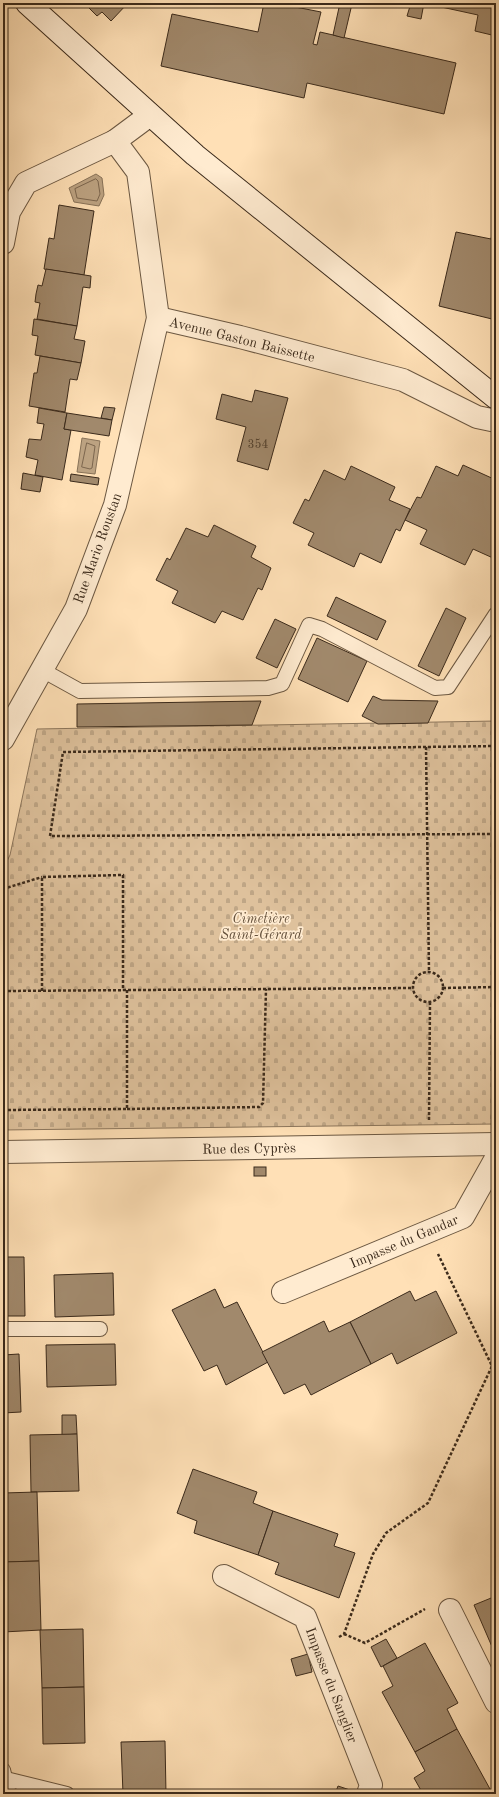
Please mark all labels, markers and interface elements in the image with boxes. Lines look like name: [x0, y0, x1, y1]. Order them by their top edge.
street label: Avenue Gaston Baissette: [167, 315, 316, 365]
house number: 354: [248, 438, 268, 451]
street label: Rue Mario Roustan: [71, 491, 125, 606]
park label: Cimetière Saint-Gérard: [220, 912, 302, 942]
street label: Rue des Cyprès: [202, 1141, 296, 1157]
street label: Impasse du Gandar: [348, 1213, 461, 1271]
street label: Impasse du Sanglier: [303, 1626, 360, 1745]

